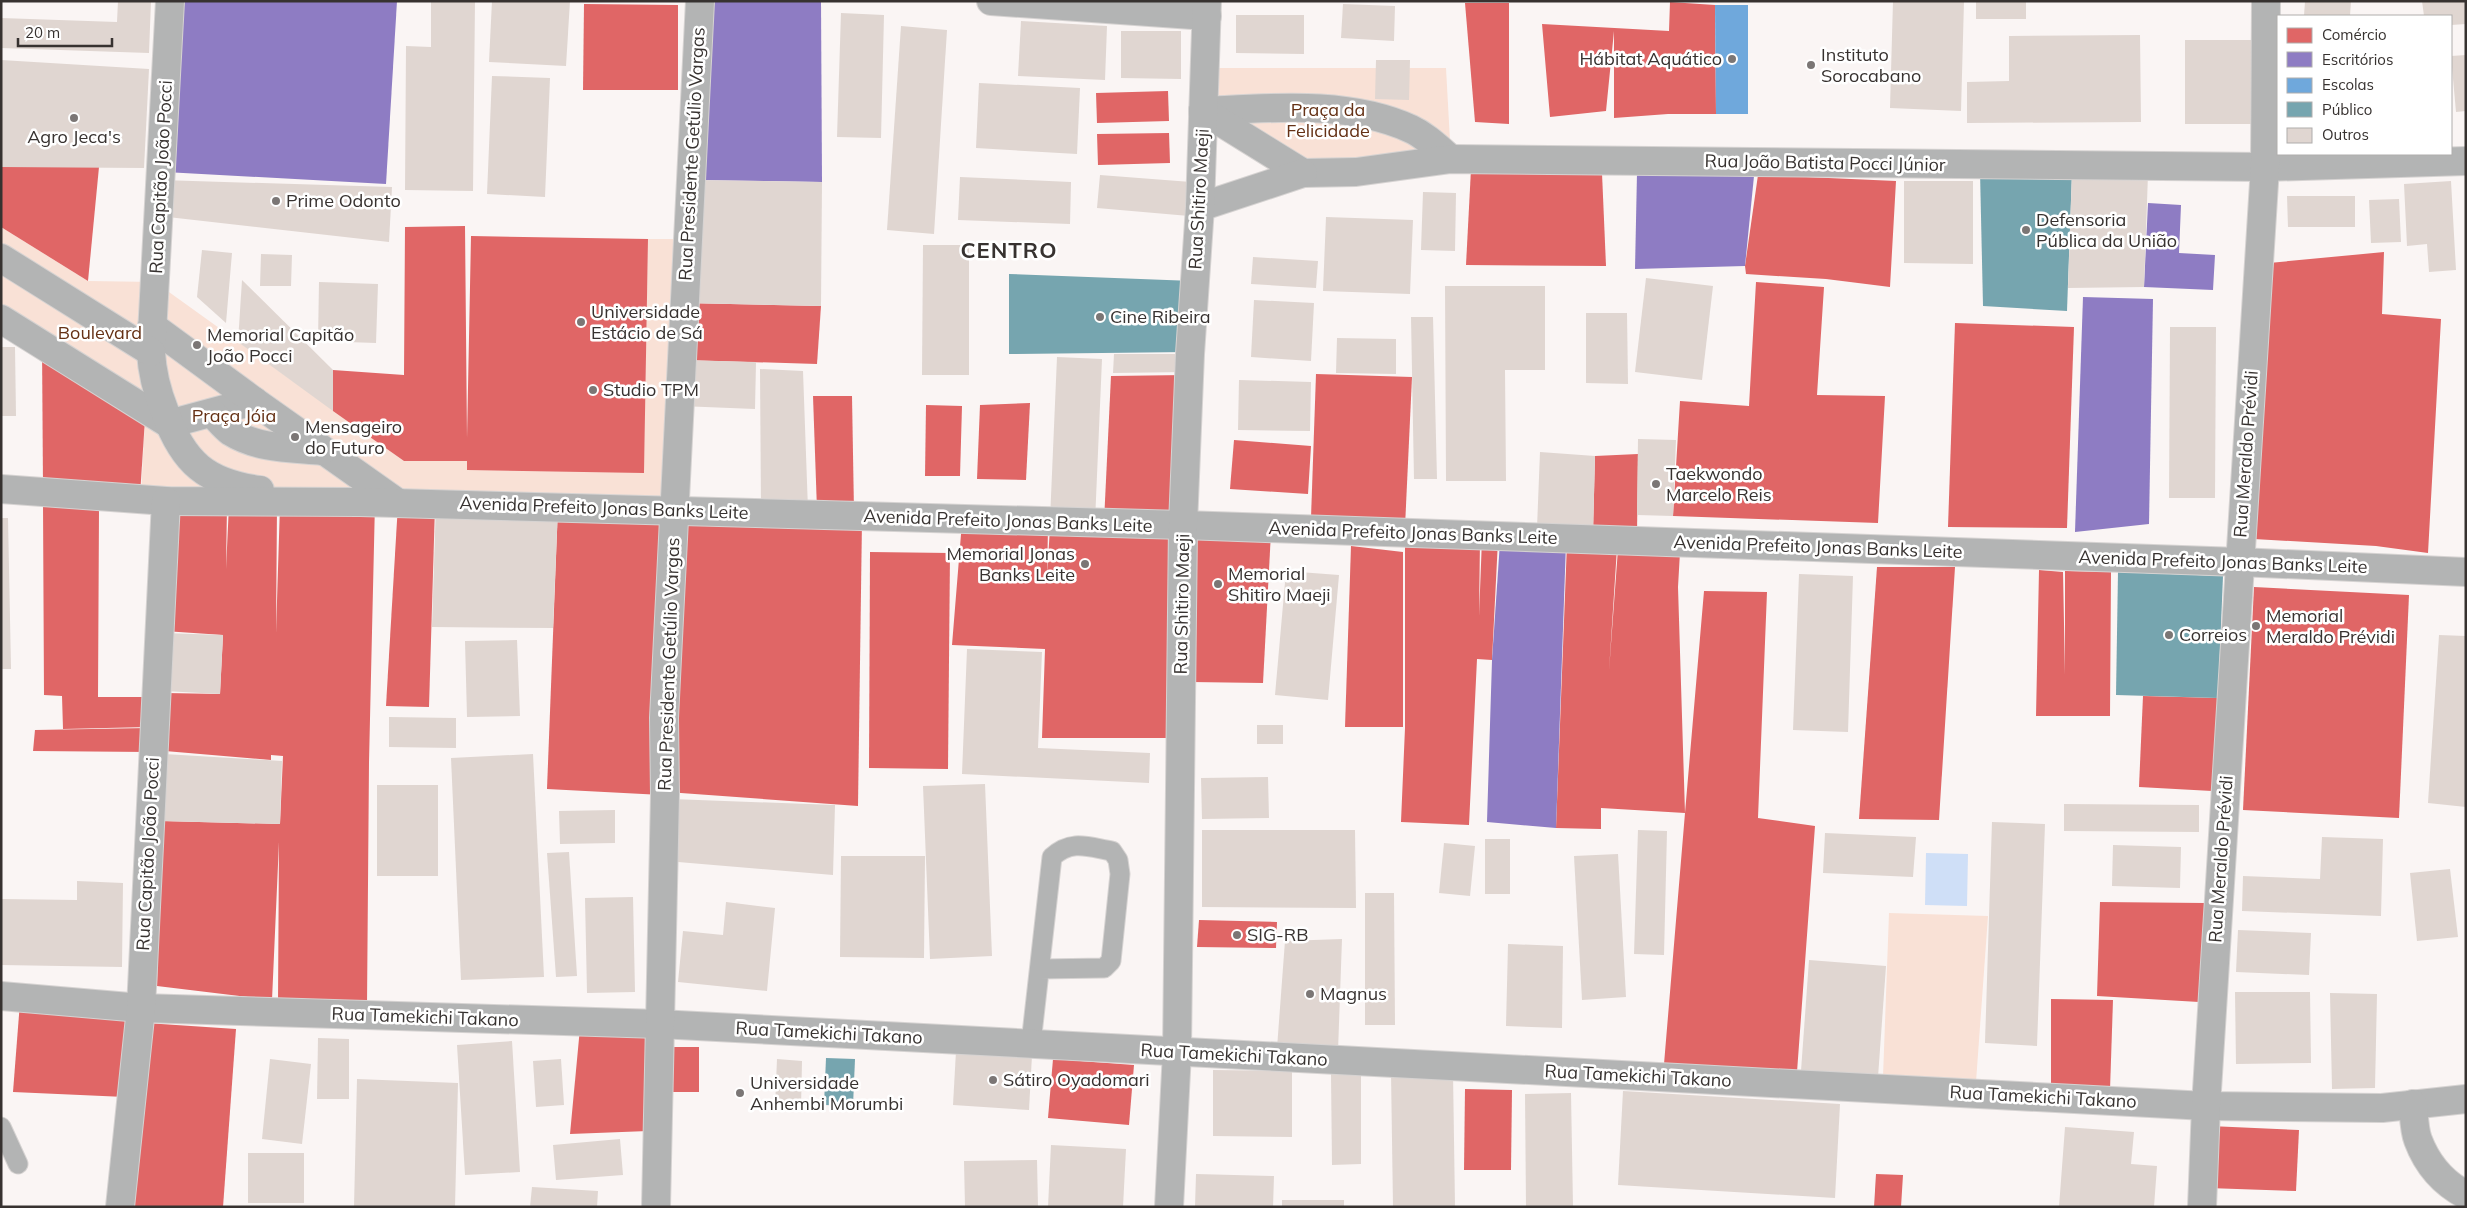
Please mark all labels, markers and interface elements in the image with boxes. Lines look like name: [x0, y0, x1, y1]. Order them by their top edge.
scale bar: [18, 15, 111, 47]
legend: [2277, 15, 2452, 155]
text: 20 m: [25, 23, 60, 42]
text: Comércio: [2322, 25, 2387, 44]
street label: Rua Presidente Getúlio Vargas: [673, 27, 710, 281]
place label: Instituto Sorocabano: [1821, 43, 1921, 87]
place label: Hábitat Aquático: [1580, 47, 1722, 70]
text: Escritórios: [2322, 50, 2393, 69]
marker: Hábitat Aquático: [1726, 53, 1738, 65]
marker: Instituto Sorocabano: [1805, 59, 1817, 71]
text: Escolas: [2322, 75, 2374, 94]
street label: Rua Capitão João Pocci: [144, 80, 177, 274]
park label: Praça da Felicidade: [1286, 98, 1370, 142]
text: Público: [2322, 100, 2372, 119]
marker: Agro Jeca's: [68, 112, 80, 124]
place label: Agro Jeca's: [27, 125, 121, 148]
text: Outros: [2322, 125, 2369, 144]
street label: Rua Shitiro Maeji: [1183, 128, 1214, 270]
street label: Rua João Batista Pocci Júnior: [1704, 149, 1946, 176]
place label: Prime Odonto: [286, 189, 401, 212]
marker: Prime Odonto: [270, 195, 282, 207]
place label: Defensoria Pública da União: [2036, 208, 2177, 252]
marker: Defensoria Pública da União: [2020, 224, 2032, 236]
district label: CENTRO: [960, 236, 1058, 264]
place label: Universidade Estácio de Sá: [591, 300, 703, 344]
place label: Cine Ribeira: [1110, 305, 1211, 328]
marker: Cine Ribeira: [1094, 311, 1106, 323]
marker: Universidade Estácio de Sá: [575, 316, 587, 328]
park label: Boulevard: [58, 321, 142, 344]
place label: Memorial Capitão João Pocci: [207, 323, 354, 367]
marker: Memorial Capitão João Pocci: [191, 339, 203, 351]
street label: Rua Meraldo Prévidi: [2228, 370, 2263, 538]
place label: Studio TPM: [603, 378, 699, 401]
marker: Studio TPM: [587, 384, 599, 396]
park label: Praça Jóia: [192, 404, 276, 427]
place label: Mensageiro do Futuro: [305, 415, 402, 459]
marker: Mensageiro do Futuro: [289, 431, 301, 443]
place label: Taekwondo Marcelo Reis: [1666, 462, 1772, 506]
marker: Taekwondo Marcelo Reis: [1650, 478, 1662, 490]
street label: Avenida Prefeito Jonas Banks Leite: [459, 491, 749, 524]
street label: Avenida Prefeito Jonas Banks Leite: [863, 504, 1153, 537]
street label: Avenida Prefeito Jonas Banks Leite: [1268, 516, 1558, 549]
street label: Avenida Prefeito Jonas Banks Leite: [1673, 530, 1963, 563]
street label: Rua Shitiro Maeji: [1169, 533, 1194, 675]
street label: Rua Presidente Getúlio Vargas: [653, 537, 684, 791]
place label: Memorial Jonas Banks Leite: [947, 542, 1075, 586]
street label: Avenida Prefeito Jonas Banks Leite: [2078, 545, 2368, 578]
marker: Memorial Jonas Banks Leite: [1079, 558, 1091, 570]
place label: Memorial Shitiro Maeji: [1228, 562, 1331, 606]
marker: Memorial Shitiro Maeji: [1212, 578, 1224, 590]
place label: Memorial Meraldo Prévidi: [2266, 604, 2395, 648]
marker: Memorial Meraldo Prévidi: [2250, 620, 2262, 632]
place label: Correios: [2179, 623, 2247, 646]
marker: Correios: [2163, 629, 2175, 641]
street label: Rua Capitão João Pocci: [131, 757, 164, 951]
street label: Rua Meraldo Prévidi: [2203, 775, 2238, 943]
place label: SIG-RB: [1247, 923, 1308, 946]
marker: SIG-RB: [1231, 929, 1243, 941]
place label: Magnus: [1320, 982, 1387, 1005]
marker: Magnus: [1304, 988, 1316, 1000]
street label: Rua Tamekichi Takano: [331, 1002, 519, 1031]
street label: Rua Tamekichi Takano: [735, 1016, 923, 1049]
street label: Rua Tamekichi Takano: [1140, 1038, 1328, 1071]
street label: Rua Tamekichi Takano: [1544, 1059, 1732, 1092]
place label: Sátiro Oyadomari: [1003, 1068, 1150, 1091]
place label: Universidade Anhembi Morumbi: [750, 1071, 903, 1115]
marker: Sátiro Oyadomari: [987, 1074, 999, 1086]
street label: Rua Tamekichi Takano: [1949, 1080, 2137, 1113]
marker: Universidade Anhembi Morumbi: [734, 1087, 746, 1099]

